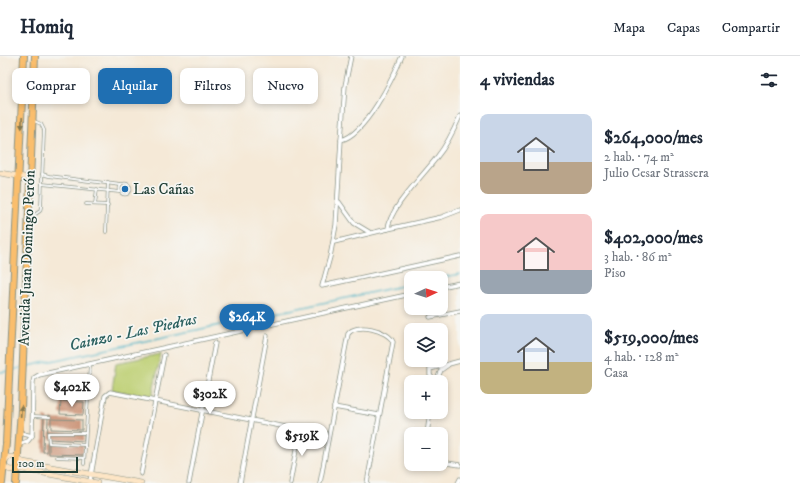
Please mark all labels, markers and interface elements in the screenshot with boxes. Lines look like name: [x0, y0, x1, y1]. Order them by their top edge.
text: Homiq: [20, 16, 73, 39]
text: Mapa: [613, 19, 645, 37]
text: Capas: [667, 19, 700, 37]
text: Compartir: [722, 19, 780, 37]
chip: Comprar: [12, 68, 90, 104]
chip: Alquilar: [98, 68, 172, 104]
chip: Filtros: [180, 68, 245, 104]
chip: Nuevo: [253, 68, 318, 104]
text: 4 viviendas: [480, 69, 554, 91]
icon: filters: [758, 69, 780, 91]
one-way arrow: [19, 117, 25, 130]
text: $264,000/mes: [604, 127, 703, 149]
icon: home: [512, 130, 560, 178]
text: 2 hab. · 74 m²: [604, 149, 674, 165]
text: Julio Cesar Strassera: [604, 165, 709, 181]
street label: Avenida Juan Domingo Perón: [14, 170, 40, 346]
place label: Las Cañas: [133, 180, 194, 199]
marker: Las Cañas: [120, 184, 130, 194]
text: $402,000/mes: [604, 227, 703, 249]
icon: home: [512, 230, 560, 278]
text: 3 hab. · 86 m²: [604, 249, 672, 265]
text: Piso: [604, 265, 626, 281]
north arrow: [404, 271, 448, 315]
map controls: [404, 271, 448, 471]
pin: $264K: [219, 304, 275, 338]
water label: Cainzo - Las Piedras: [67, 308, 200, 355]
text: $264K: [229, 309, 265, 325]
button: layers: [404, 323, 448, 367]
text: $519,000/mes: [604, 327, 698, 349]
icon: home: [512, 330, 560, 378]
text: 4 hab. · 128 m²: [604, 349, 679, 365]
text: Casa: [604, 365, 628, 381]
pin: $402K: [44, 374, 100, 408]
button: +: [404, 375, 448, 419]
text: $402K: [53, 379, 91, 395]
pin: $302K: [182, 381, 238, 415]
text: $302K: [193, 386, 227, 402]
one-way arrow: [18, 405, 25, 417]
pin: $519K: [274, 423, 330, 457]
button: −: [404, 427, 448, 471]
text: $519K: [285, 428, 319, 444]
scale bar: [12, 455, 78, 474]
text: 100 m: [18, 457, 44, 471]

